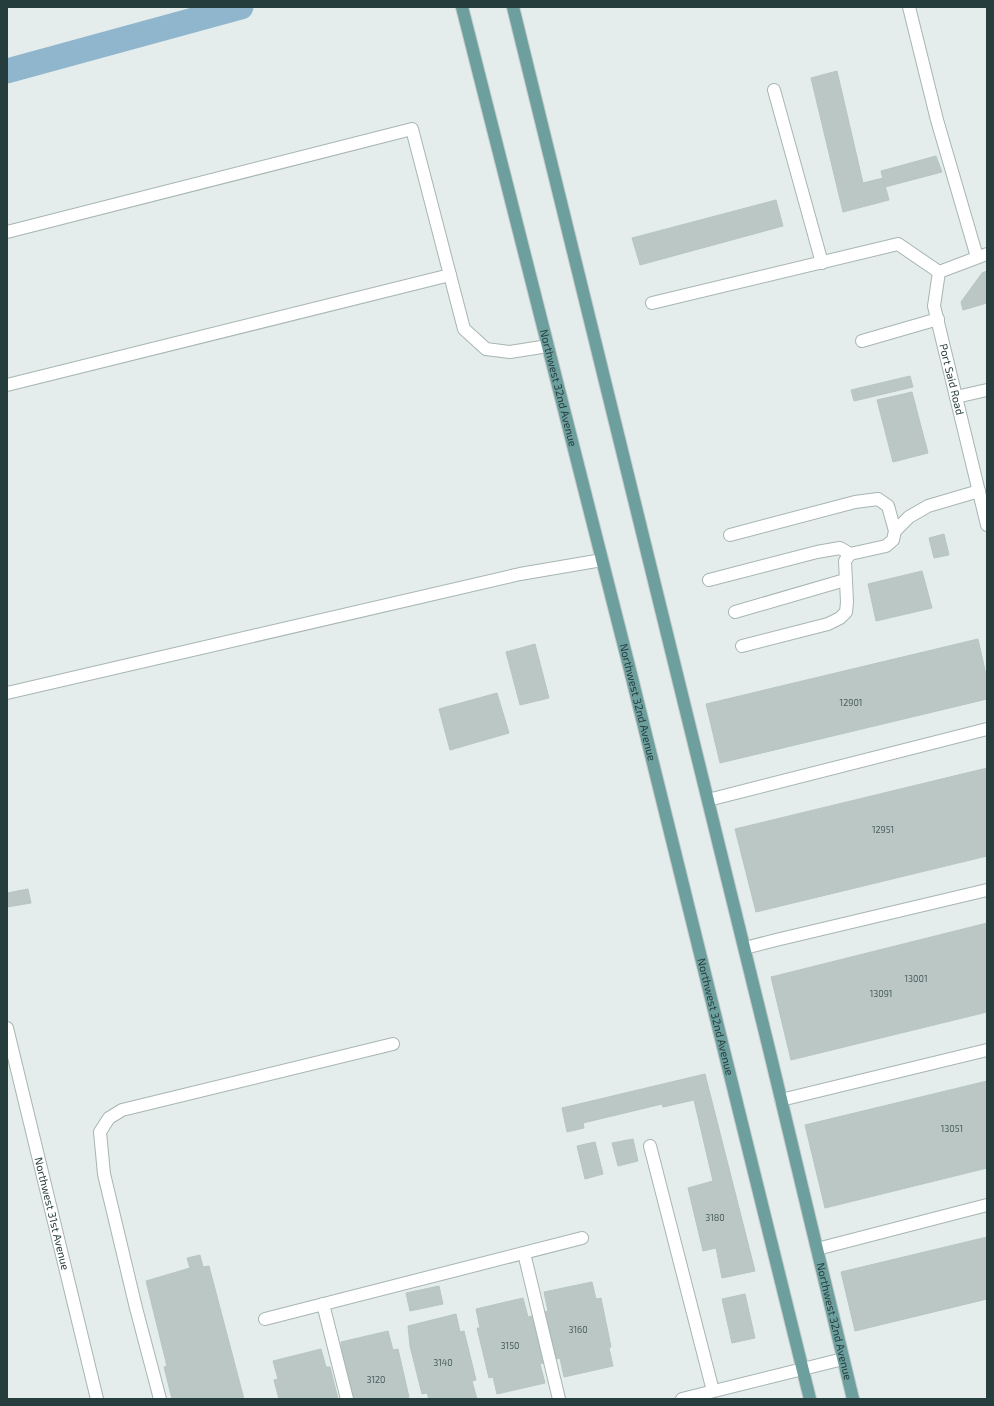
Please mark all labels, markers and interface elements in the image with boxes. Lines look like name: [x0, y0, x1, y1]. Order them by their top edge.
street label: Northwest 32nd Avenue: [538, 328, 580, 448]
street label: Port Said Road: [937, 342, 967, 416]
street label: Northwest 32nd Avenue: [618, 642, 659, 762]
house number: 12901: [840, 697, 862, 708]
house number: 12951: [872, 824, 894, 835]
street label: Northwest 32nd Avenue: [695, 957, 737, 1077]
house number: 13001: [904, 973, 928, 984]
house number: 13091: [870, 988, 892, 999]
house number: 13051: [941, 1123, 963, 1134]
street label: Northwest 31st Avenue: [33, 1156, 72, 1271]
house number: 3180: [705, 1212, 725, 1223]
street label: Northwest 32nd Avenue: [814, 1261, 855, 1381]
house number: 3160: [568, 1324, 588, 1335]
house number: 3150: [501, 1340, 519, 1351]
house number: 3140: [433, 1357, 453, 1368]
house number: 3120: [366, 1374, 386, 1385]

